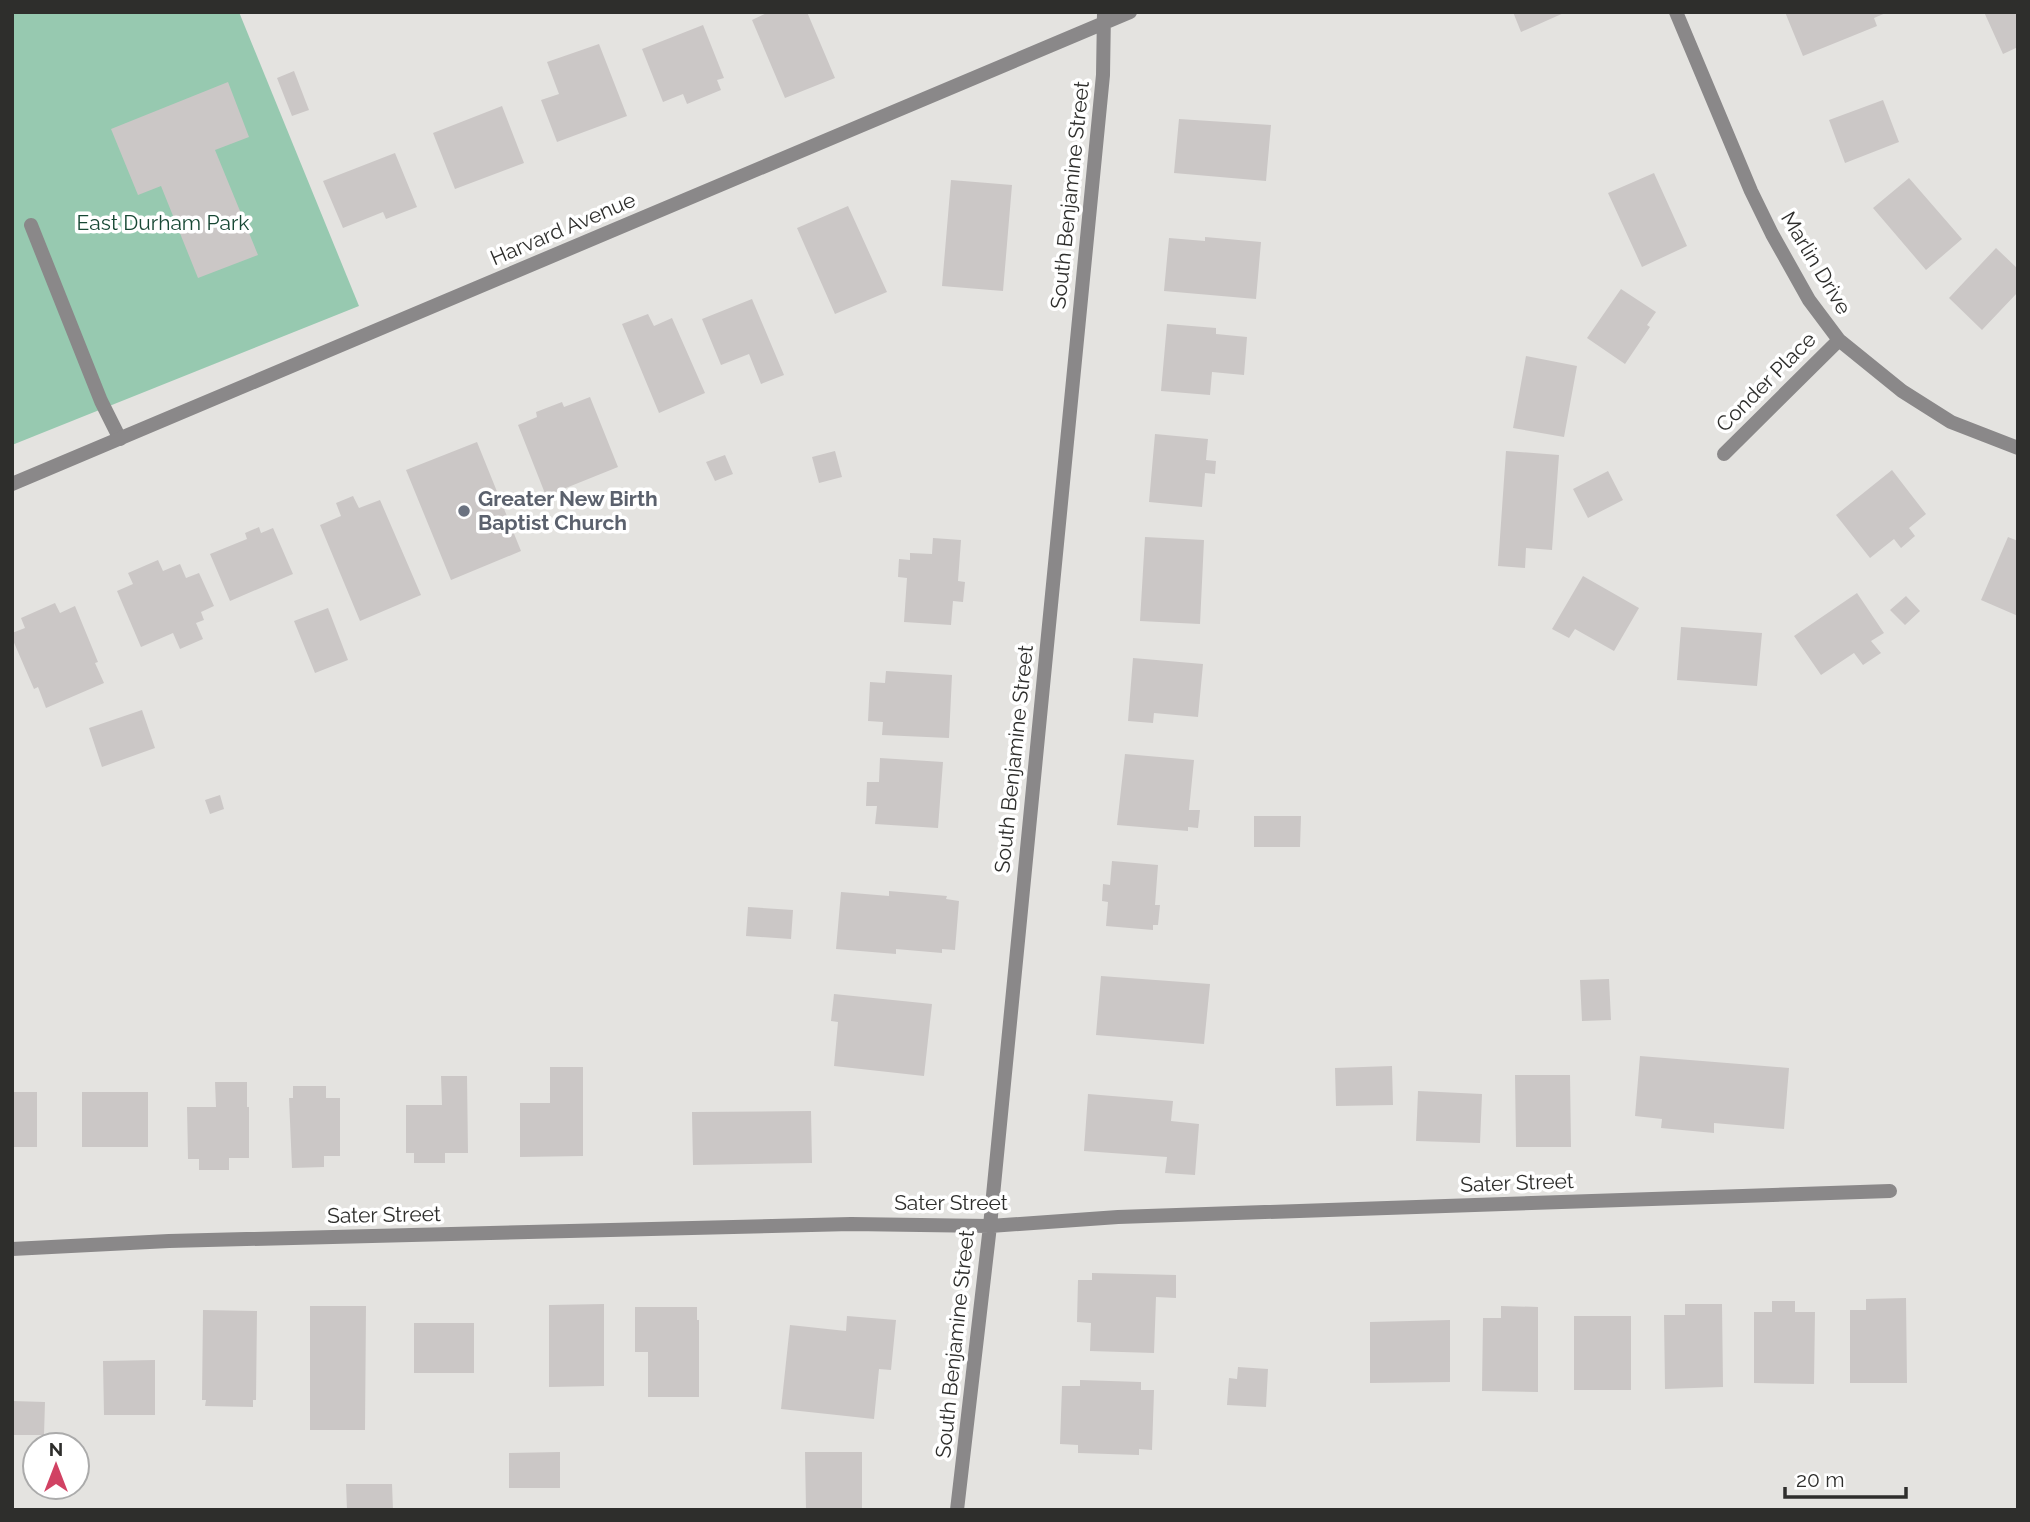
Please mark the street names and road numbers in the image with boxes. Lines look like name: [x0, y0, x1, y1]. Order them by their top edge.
street label: South Benjamine Street: [1045, 80, 1094, 310]
street label: Harvard Avenue: [487, 187, 639, 270]
street label: Marlin Drive: [1776, 207, 1857, 319]
street label: Conder Place: [1711, 327, 1821, 437]
street label: South Benjamine Street: [989, 644, 1038, 874]
street label: Sater Street: [1460, 1168, 1574, 1197]
street label: Sater Street: [894, 1190, 1008, 1215]
street label: Sater Street: [327, 1201, 441, 1228]
street label: South Benjamine Street: [930, 1229, 979, 1459]

